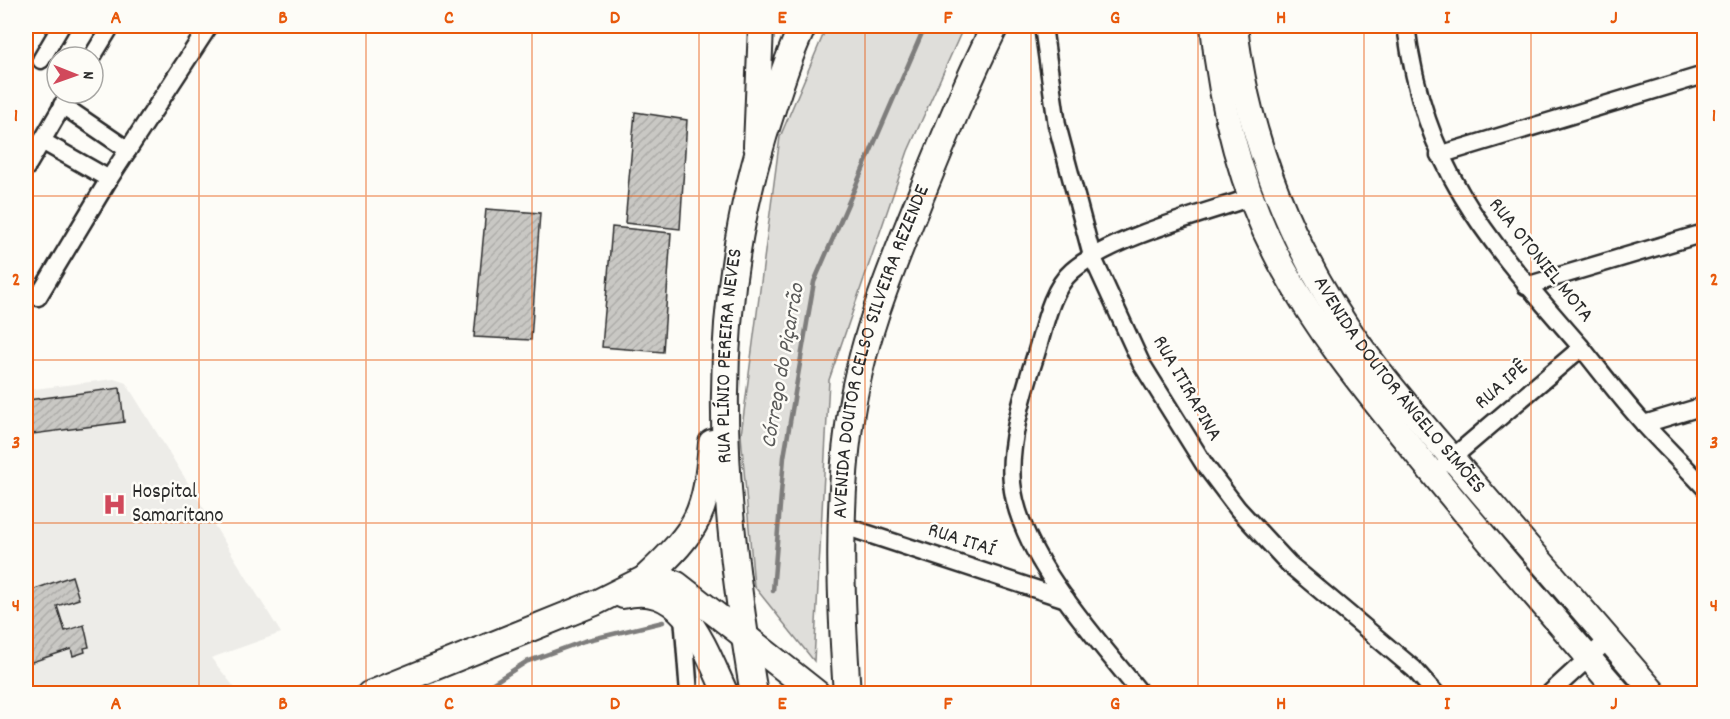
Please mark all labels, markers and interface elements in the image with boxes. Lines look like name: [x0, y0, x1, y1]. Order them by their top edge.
text: A: [111, 5, 122, 33]
text: B: [278, 5, 288, 33]
text: C: [444, 5, 454, 33]
text: D: [610, 5, 621, 33]
text: E: [777, 5, 787, 33]
text: F: [944, 5, 954, 33]
text: G: [1110, 5, 1120, 33]
text: H: [1276, 5, 1286, 33]
text: I: [1444, 5, 1451, 33]
text: J: [1610, 5, 1618, 33]
north arrow: [45, 45, 105, 105]
text: N: [76, 71, 99, 79]
text: 1: [14, 103, 18, 131]
text: 1: [1712, 103, 1716, 131]
street label: AVENIDA DOUTOR CELSO SILVEIRA REZENDE: [827, 180, 939, 519]
street label: RUA OTONIEL MOTA: [1480, 192, 1600, 330]
street label: RUA PLÍNIO PEREIRA NEVES: [710, 246, 752, 464]
text: 2: [12, 267, 20, 295]
text: 2: [1710, 267, 1718, 295]
street label: AVENIDA DOUTOR ÂNGELO SIMÕES: [1304, 271, 1492, 502]
water label: Córrego do Piçarrão: [754, 280, 814, 451]
street label: RUA ITIRAPINA: [1144, 331, 1228, 447]
street label: RUA IPÊ: [1469, 354, 1536, 418]
text: 3: [12, 430, 20, 458]
text: 3: [1710, 430, 1718, 458]
place label: Hospital Samaritano: [132, 478, 224, 532]
hospital icon: Hospital Samaritano: [101, 492, 127, 518]
street label: RUA ITAÍ: [924, 516, 999, 566]
text: 4: [12, 593, 20, 621]
text: 4: [1710, 593, 1718, 621]
text: A: [111, 691, 122, 719]
text: B: [278, 691, 288, 719]
text: C: [444, 691, 454, 719]
text: D: [610, 691, 621, 719]
text: E: [777, 691, 787, 719]
text: F: [944, 691, 954, 719]
text: G: [1110, 691, 1120, 719]
text: H: [1276, 691, 1286, 719]
text: I: [1444, 691, 1451, 719]
text: J: [1610, 691, 1618, 719]

